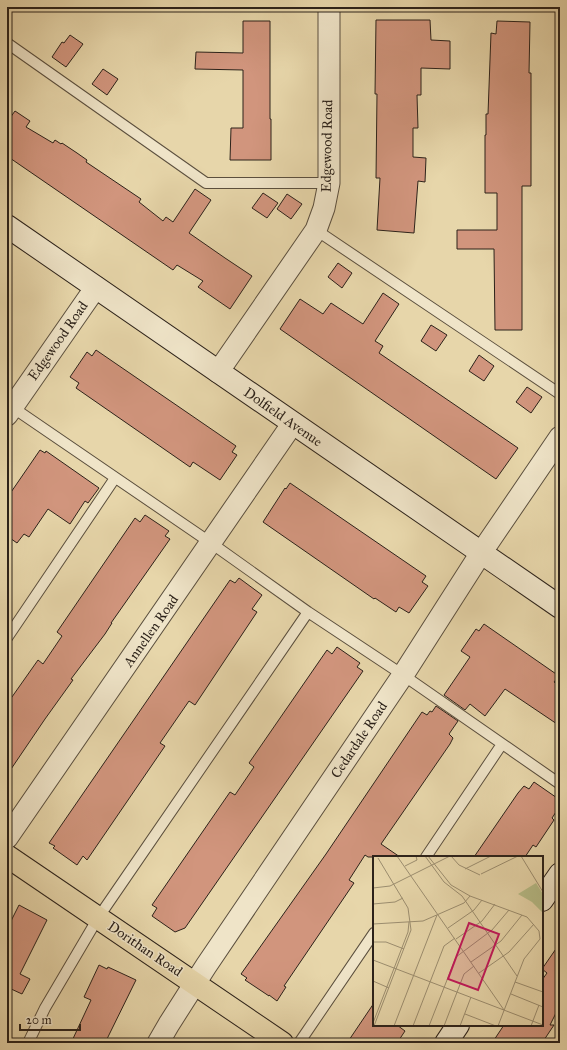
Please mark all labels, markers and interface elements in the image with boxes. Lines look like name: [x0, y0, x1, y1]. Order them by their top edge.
street label: Edgewood Road: [318, 100, 336, 192]
street label: Edgewood Road: [24, 298, 92, 384]
street label: Dolfield Avenue: [241, 384, 326, 450]
street label: Annellen Road: [119, 592, 182, 671]
street label: Cedardale Road: [327, 698, 391, 782]
inset map: [373, 856, 543, 1026]
street label: Dorithan Road: [104, 918, 186, 980]
scale bar: [20, 1006, 80, 1032]
text: 20 m: [26, 1013, 52, 1027]

